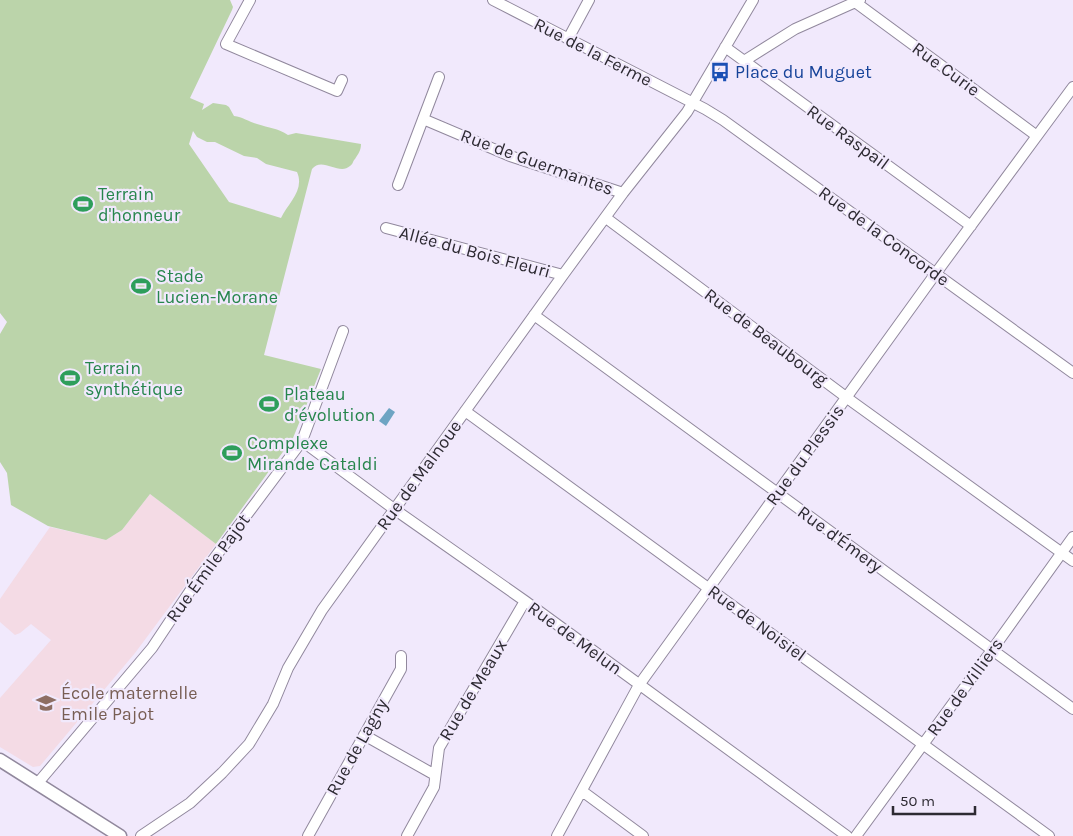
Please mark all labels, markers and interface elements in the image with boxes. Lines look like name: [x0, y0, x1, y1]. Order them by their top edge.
street label: Rue de la Ferme: [530, 13, 656, 91]
street label: Rue Curie: [908, 37, 984, 101]
bus stop icon: Place du Muguet: [709, 61, 731, 83]
place label: Place du Muguet: [735, 61, 872, 83]
street label: Rue Raspail: [802, 100, 894, 174]
street label: Rue de Guermantes: [458, 124, 616, 200]
street label: Rue de la Concorde: [814, 181, 954, 291]
place label: Terrain d'honneur: [98, 183, 181, 226]
sports icon: Terrain d'honneur: [72, 193, 94, 215]
street label: Allée du Bois Fleuri: [397, 221, 553, 283]
place label: Stade Lucien-Morane: [156, 265, 278, 308]
sports icon: Stade Lucien-Morane: [130, 275, 152, 297]
street label: Rue de Beaubourg: [700, 283, 832, 391]
place label: Terrain synthétique: [85, 357, 183, 400]
sports icon: Terrain synthétique: [59, 367, 81, 389]
place label: Plateau d’évolution: [284, 383, 375, 426]
sports icon: Plateau d’évolution: [258, 393, 280, 415]
street label: Rue du Plessis: [761, 400, 849, 510]
street label: Rue de Malnoue: [372, 416, 466, 534]
place label: Complexe Mirande Cataldi: [247, 432, 378, 475]
sports icon: Complexe Mirande Cataldi: [221, 442, 243, 464]
street label: Rue d'Émery: [793, 500, 888, 578]
street label: Rue Émile Pajot: [161, 509, 255, 626]
street label: Rue de Noisiel: [704, 580, 810, 666]
street label: Rue de Melun: [524, 597, 626, 679]
street label: Rue de Villiers: [922, 634, 1008, 740]
street label: Rue de Meaux: [434, 635, 512, 745]
place label: École maternelle Emile Pajot: [61, 681, 198, 725]
school or university icon: École maternelle Emile Pajot: [35, 692, 57, 714]
street label: Rue de Lagny: [321, 694, 393, 799]
scale bar: [893, 784, 976, 816]
text: 50 m: [900, 792, 935, 810]

